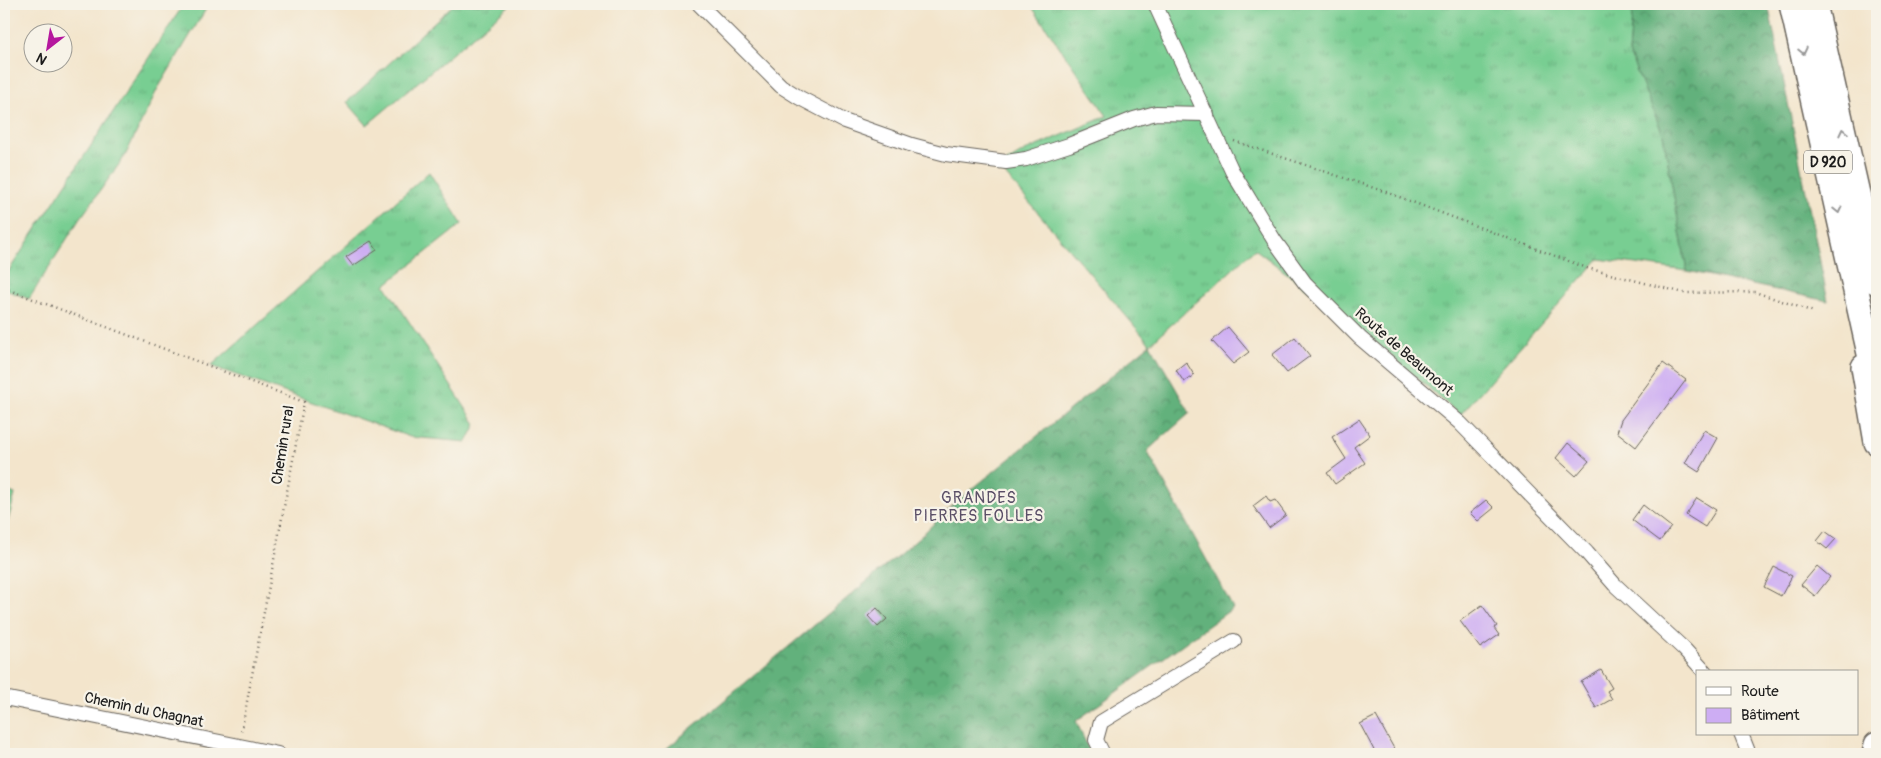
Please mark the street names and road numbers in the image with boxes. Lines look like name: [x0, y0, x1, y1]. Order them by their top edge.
road number: D 920: [1804, 150, 1852, 173]
street label: Route de Beaumont: [1351, 304, 1458, 401]
street label: Chemin rural: [267, 404, 299, 486]
street label: Chemin du Chagnat: [83, 688, 206, 732]

